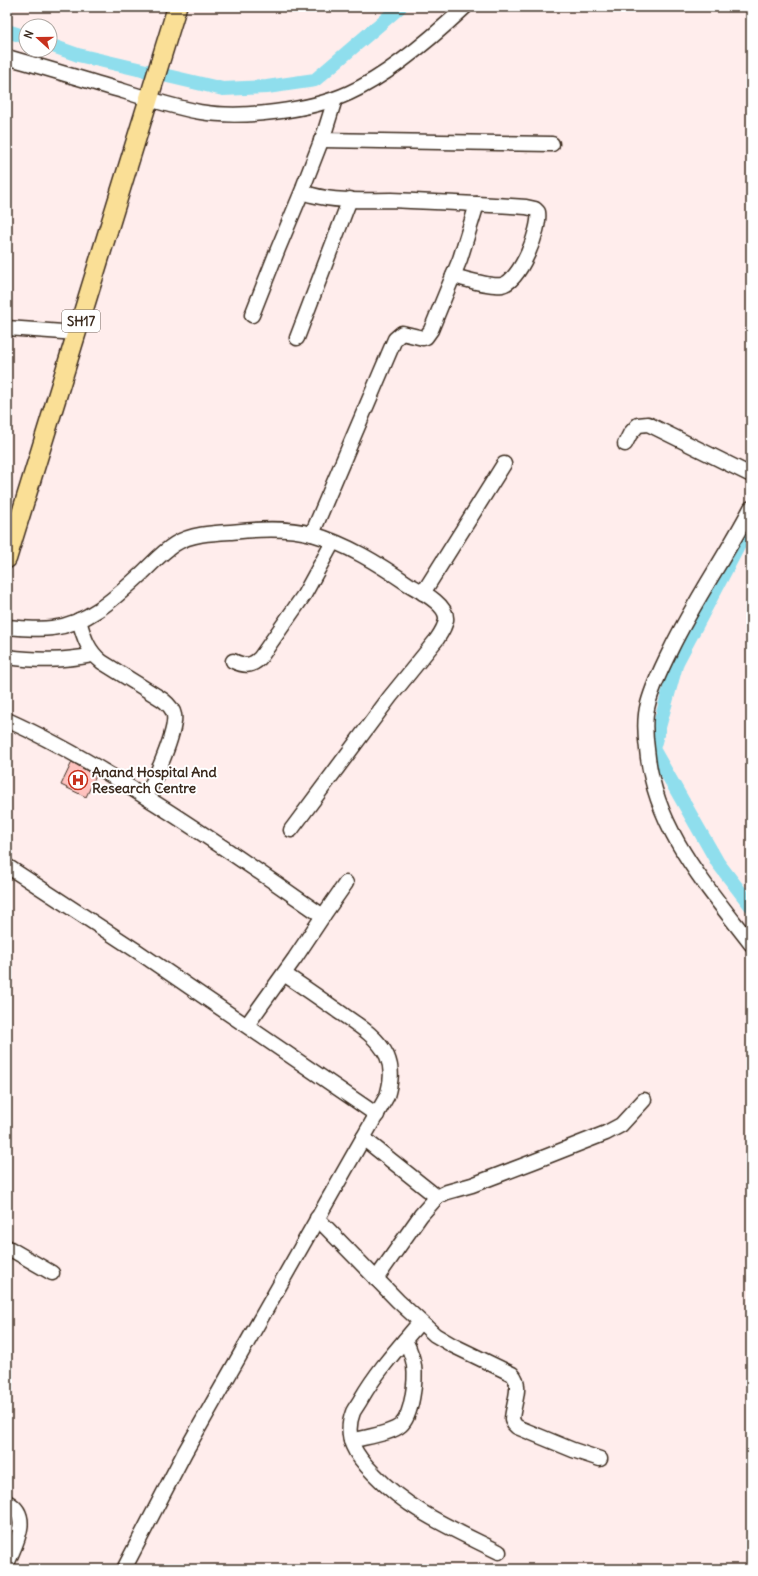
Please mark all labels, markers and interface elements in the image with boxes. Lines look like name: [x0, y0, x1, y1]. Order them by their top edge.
north arrow: [18, 18, 58, 58]
text: N: [21, 28, 37, 40]
road number: SH17: [62, 310, 100, 332]
place label: Anand Hospital And Research Centre: [92, 763, 217, 797]
hospital icon: Anand Hospital And Research Centre: [67, 769, 89, 791]

